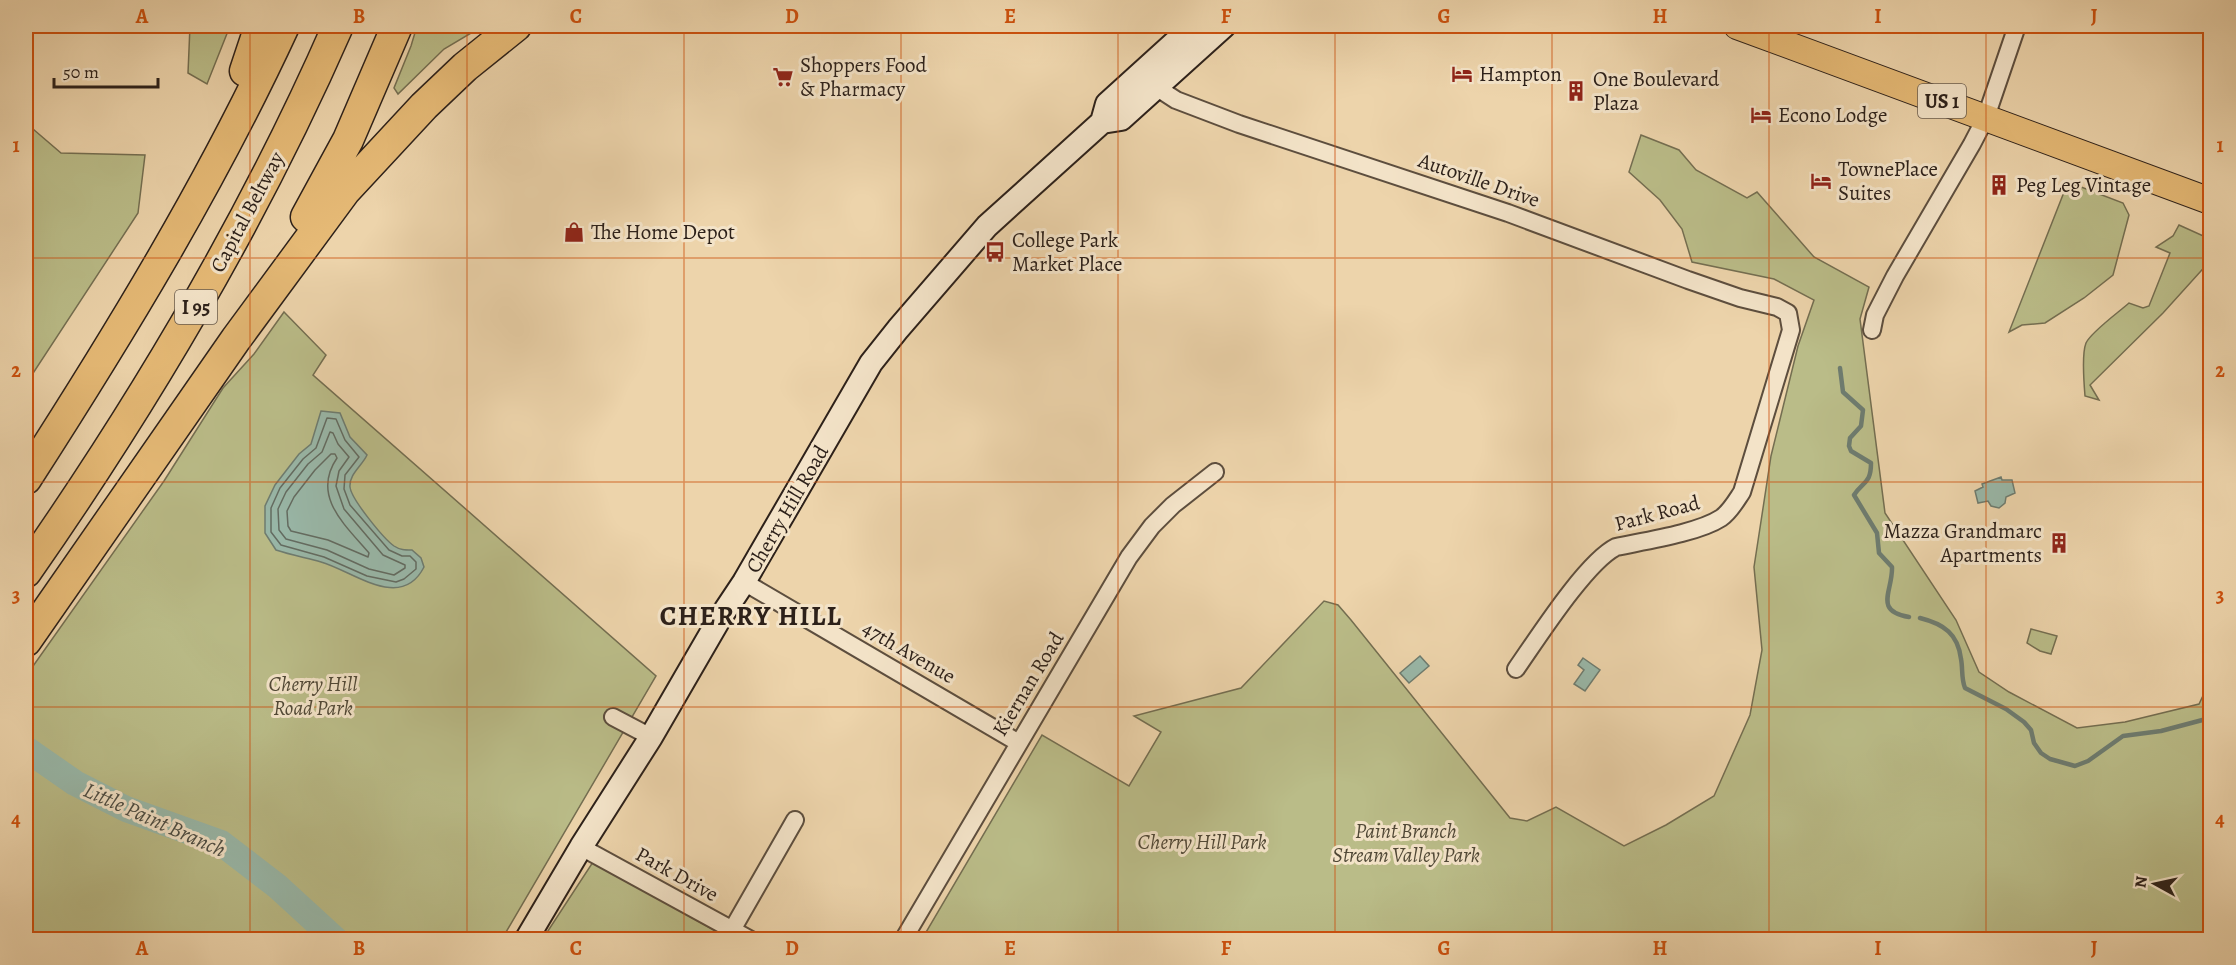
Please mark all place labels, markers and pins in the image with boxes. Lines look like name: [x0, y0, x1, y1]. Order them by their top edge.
place label: Shoppers Food & Pharmacy: [800, 51, 928, 103]
place label: Hampton: [1479, 60, 1562, 88]
hotel icon: Hampton: [1450, 62, 1474, 86]
supermarket icon: Shoppers Food & Pharmacy: [771, 65, 795, 89]
place label: One Boulevard Plaza: [1593, 65, 1720, 117]
building icon: One Boulevard Plaza: [1564, 79, 1588, 103]
place label: Econo Lodge: [1778, 101, 1887, 129]
hotel icon: Econo Lodge: [1749, 103, 1773, 127]
place label: TownePlace Suites: [1838, 155, 1938, 207]
hotel icon: TownePlace Suites: [1809, 169, 1833, 193]
place label: Peg Leg Vintage: [2016, 171, 2151, 199]
building icon: Peg Leg Vintage: [1987, 173, 2011, 197]
place label: The Home Depot: [591, 218, 735, 246]
shop icon: The Home Depot: [562, 220, 586, 244]
place label: College Park Market Place: [1012, 226, 1122, 278]
bus stop icon: College Park Market Place: [983, 240, 1007, 264]
place label: Mazza Grandmarc Apartments: [1883, 517, 2042, 569]
building icon: Mazza Grandmarc Apartments: [2047, 531, 2071, 555]

